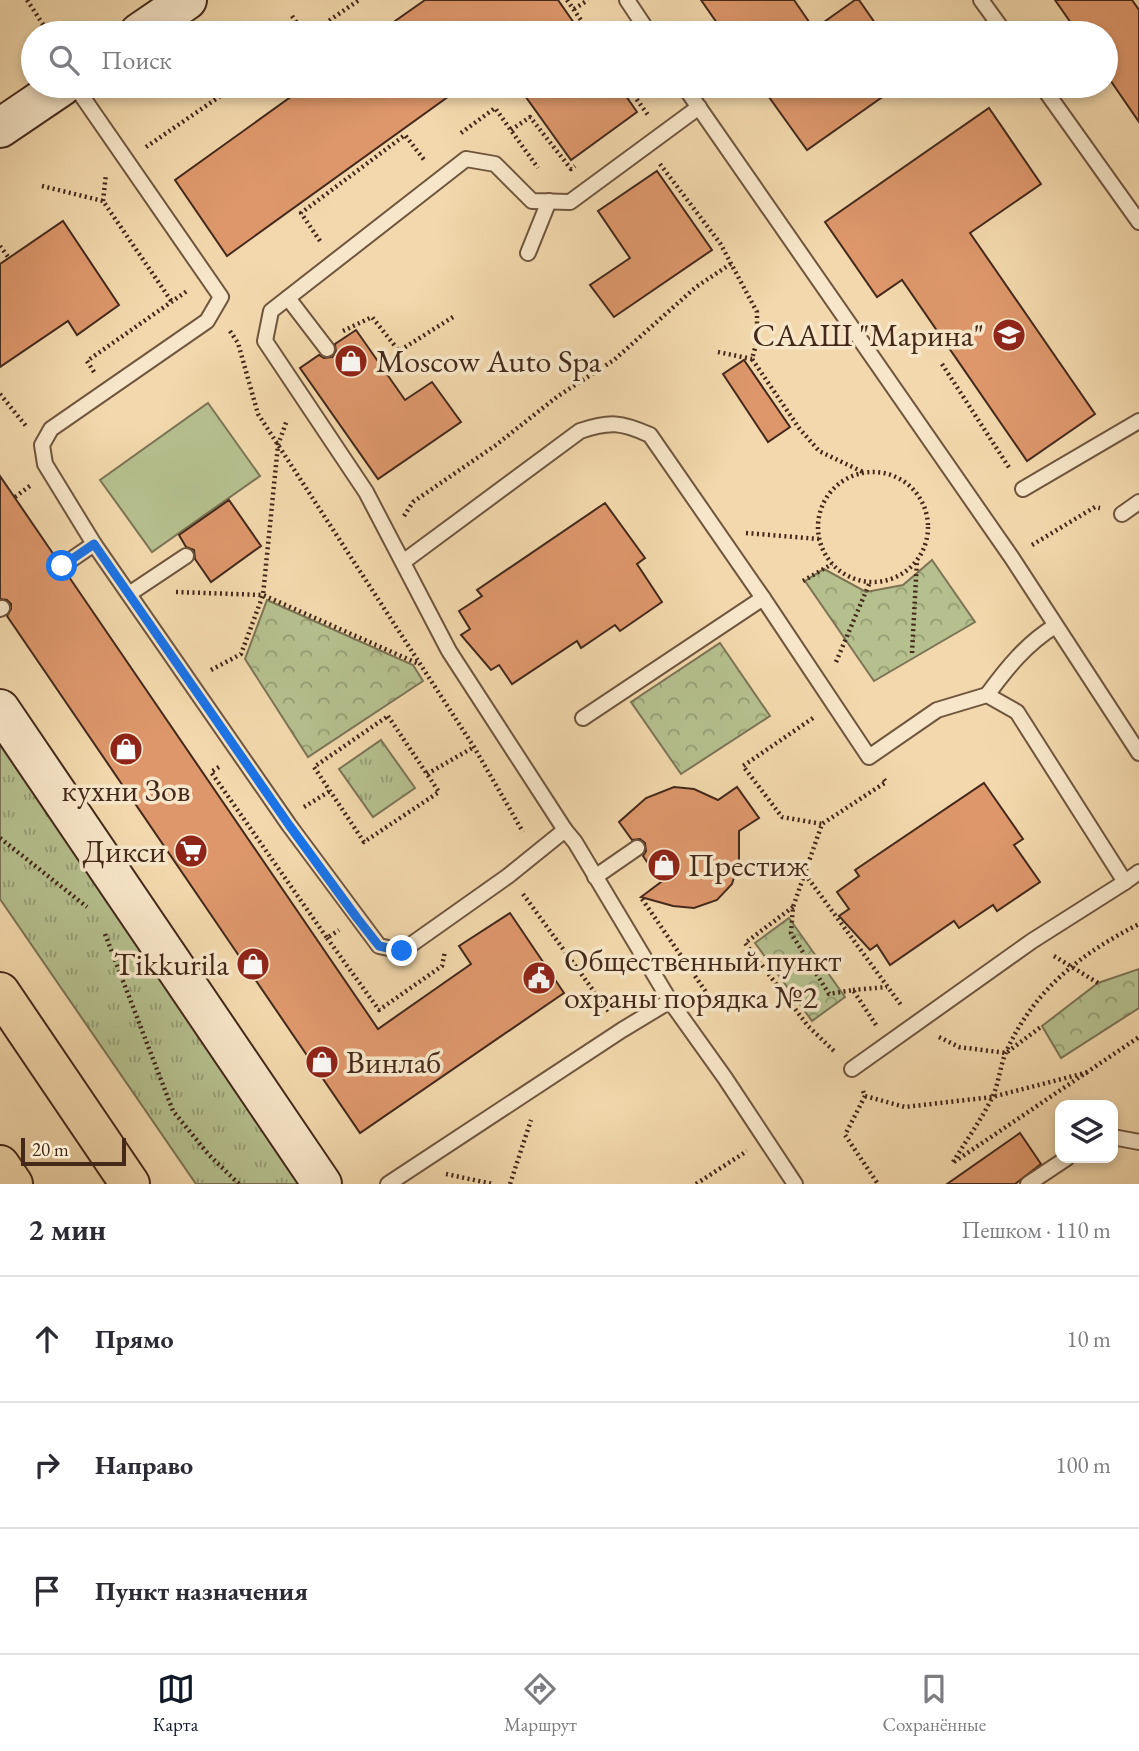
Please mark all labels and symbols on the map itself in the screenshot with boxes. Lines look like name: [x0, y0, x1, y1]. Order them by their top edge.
place label: СААШ "Марина": [752, 314, 984, 356]
school or university icon: СААШ "Марина": [990, 316, 1028, 354]
place label: Moscow Auto Spa: [376, 340, 602, 382]
shop icon: Moscow Auto Spa: [332, 342, 370, 380]
route start: [46, 550, 77, 581]
shop icon: кухни Зов: [107, 730, 145, 768]
place label: кухни Зов: [62, 769, 190, 811]
place label: Дикси: [82, 830, 166, 872]
supermarket icon: Дикси: [172, 832, 210, 870]
place label: Престиж: [688, 844, 809, 886]
shop icon: Престиж: [645, 846, 683, 884]
route end: [386, 935, 417, 966]
place label: Общественный пункт охраны порядка №2: [564, 939, 841, 1018]
place label: Tikkurila: [114, 943, 229, 985]
shop icon: Tikkurila: [234, 945, 272, 983]
public building icon: Общественный пункт охраны порядка №2: [520, 959, 558, 997]
place label: Винлаб: [346, 1041, 441, 1083]
shop icon: Винлаб: [303, 1043, 341, 1081]
scale bar: [21, 1135, 126, 1167]

